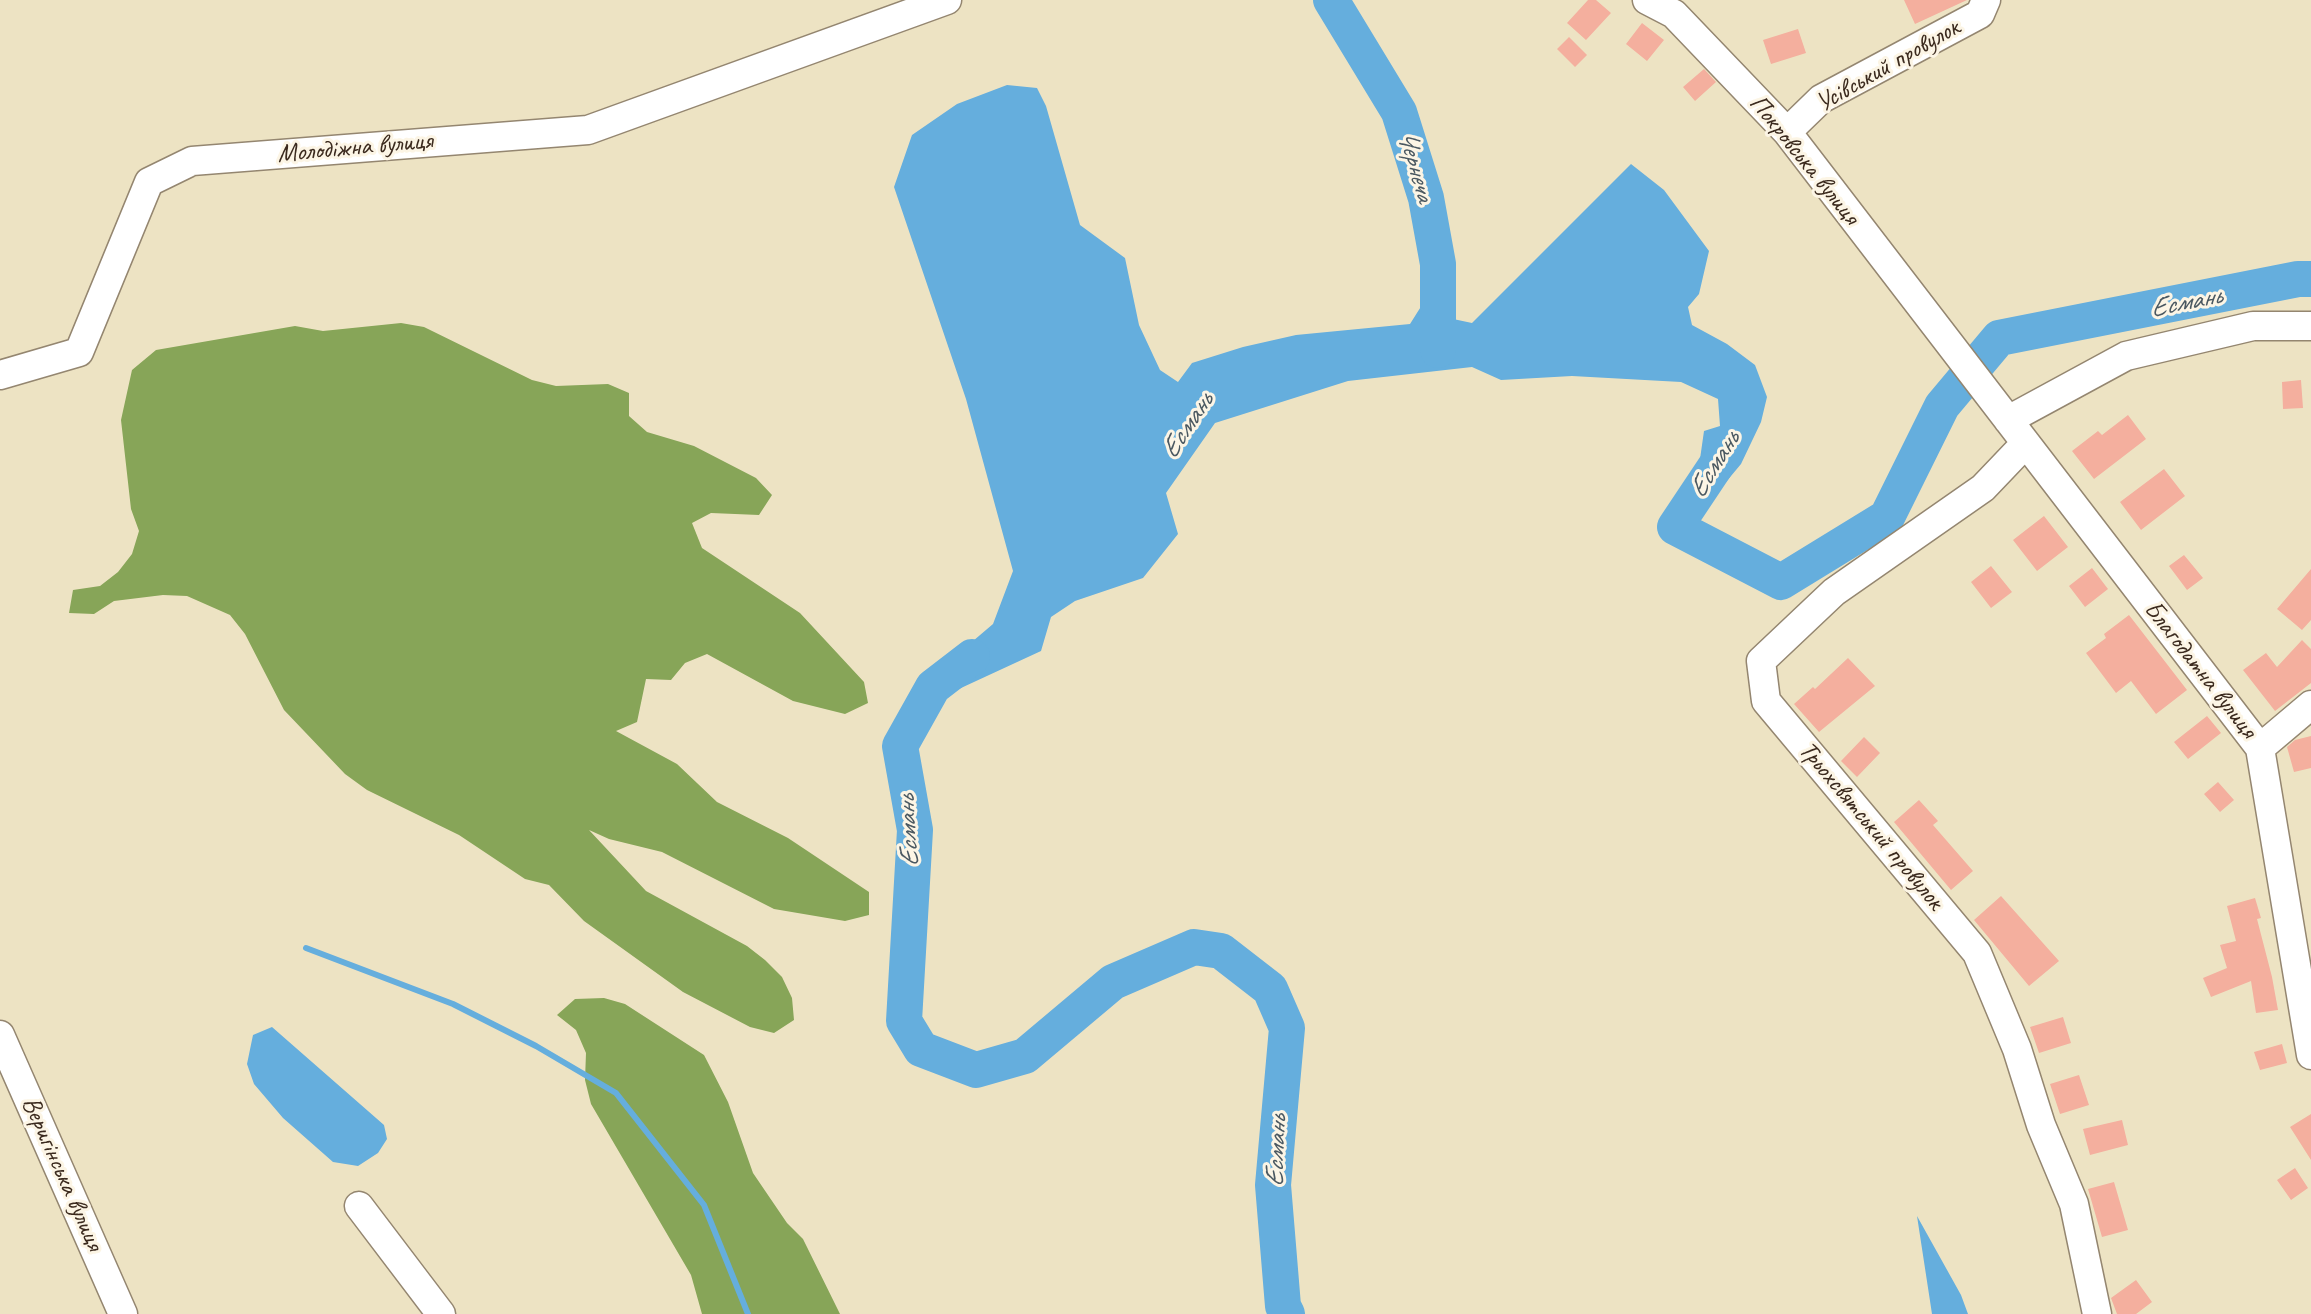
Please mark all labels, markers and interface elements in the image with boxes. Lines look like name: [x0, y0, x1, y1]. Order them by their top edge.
street label: Усівський провулок: [1811, 12, 1965, 120]
street label: Покровська вулиця: [1742, 89, 1866, 231]
street label: Молодіжна вулиця: [276, 126, 434, 170]
water label: Чернеча: [1389, 127, 1441, 205]
water label: Есмань: [2148, 280, 2224, 326]
water label: Есмань: [1154, 387, 1222, 465]
water label: Есмань: [1682, 426, 1748, 504]
street label: Благодатна вулиця: [2137, 595, 2263, 745]
street label: Трьохсвятський провулок: [1792, 736, 1950, 916]
water label: Есмань: [891, 794, 927, 868]
street label: Веригінська вулиця: [14, 1092, 110, 1256]
water label: Есмань: [1259, 1114, 1295, 1188]

